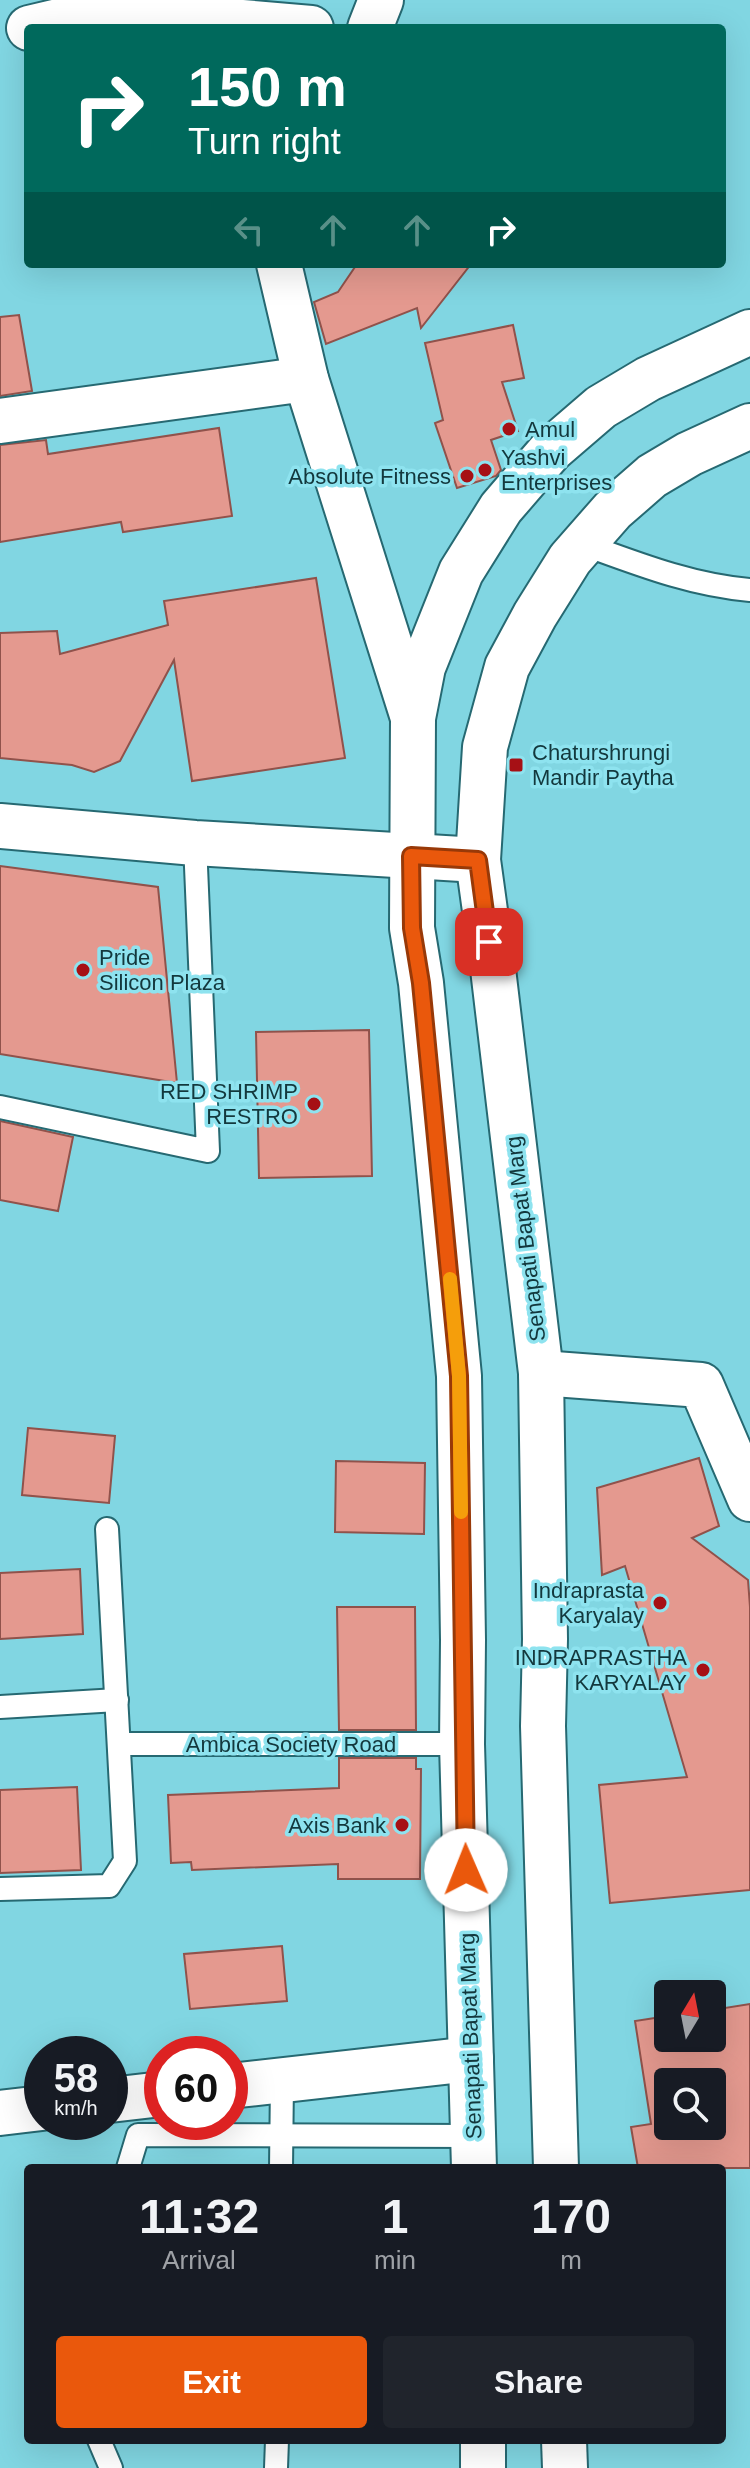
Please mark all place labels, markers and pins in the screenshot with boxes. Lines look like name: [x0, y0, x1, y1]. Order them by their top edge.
place label: Amul: [525, 417, 575, 442]
marker: Amul: [500, 420, 518, 438]
place label: Yashvi Enterprises: [501, 445, 612, 495]
marker: Yashvi Enterprises: [476, 461, 494, 479]
place label: Absolute Fitness: [288, 464, 451, 489]
marker: Absolute Fitness: [458, 467, 476, 485]
place label: Chaturshrungi Mandir Paytha: [532, 740, 675, 790]
marker: Chaturshrungi Mandir Paytha: [507, 756, 525, 774]
pin: [455, 908, 523, 976]
place label: Pride Silicon Plaza: [99, 945, 226, 995]
marker: Pride Silicon Plaza: [74, 961, 92, 979]
place label: RED SHRIMP RESTRO: [160, 1079, 298, 1129]
marker: RED SHRIMP RESTRO: [305, 1095, 323, 1113]
place label: Indraprasta Karyalay: [533, 1578, 645, 1628]
marker: Indraprasta Karyalay: [651, 1594, 669, 1612]
place label: INDRAPRASTHA KARYALAY: [515, 1645, 687, 1695]
marker: INDRAPRASTHA KARYALAY: [694, 1661, 712, 1679]
place label: Axis Bank: [288, 1813, 387, 1838]
marker: Axis Bank: [393, 1816, 411, 1834]

